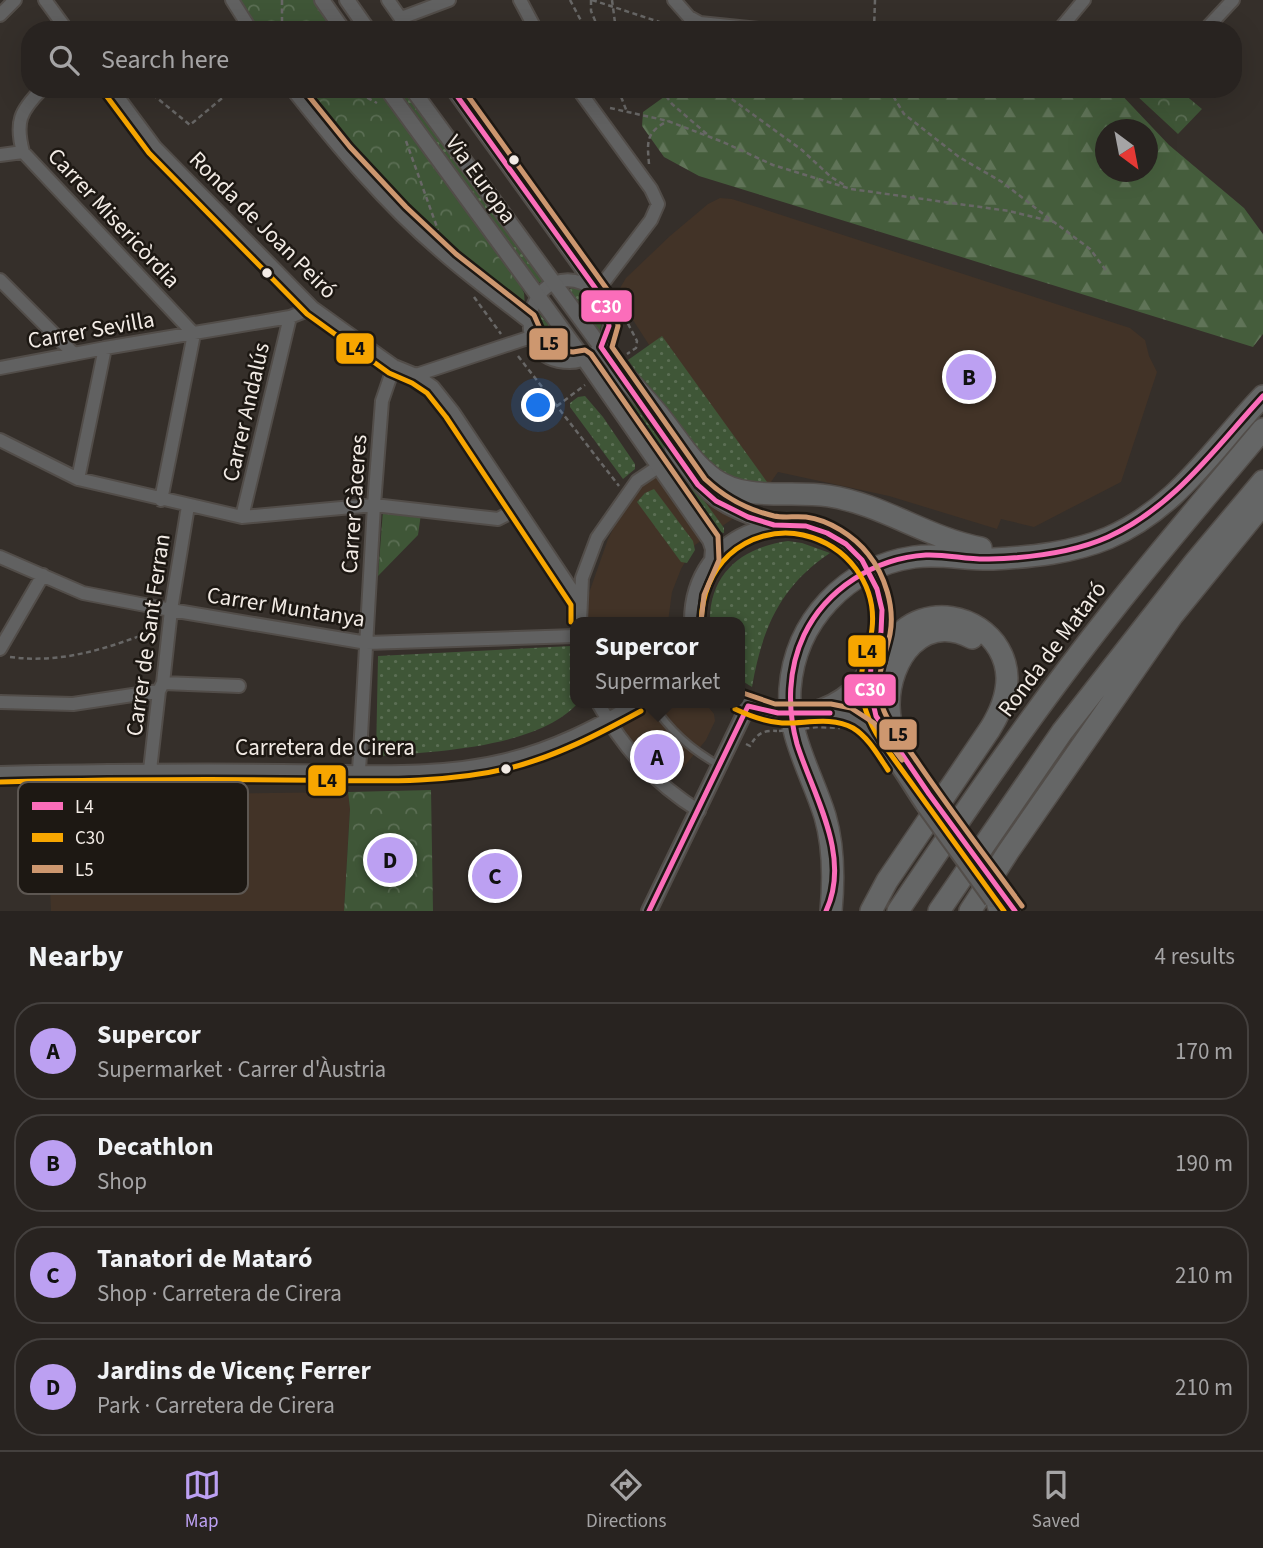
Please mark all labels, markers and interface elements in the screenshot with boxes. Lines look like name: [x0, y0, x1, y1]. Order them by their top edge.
search box: [21, 21, 1242, 98]
icon: search: [45, 41, 83, 79]
text: Search here: [101, 41, 229, 78]
north arrow: [1095, 119, 1158, 182]
street label: Via Europa: [437, 128, 525, 230]
street label: Carrer Misericòrdia: [40, 140, 188, 296]
street label: Ronda de Joan Peiró: [182, 144, 344, 306]
unlabelled marker: [507, 153, 521, 167]
unlabelled marker: [260, 266, 274, 280]
line badge: C30: [580, 289, 633, 323]
text: C30: [590, 294, 622, 321]
street label: Carrer Sevilla: [25, 303, 157, 357]
line badge: L5: [528, 327, 569, 361]
text: L5: [539, 331, 559, 358]
line badge: L4: [335, 332, 375, 365]
text: L4: [345, 336, 365, 363]
street label: Carrer Andalús: [214, 339, 278, 485]
pin: B: [946, 351, 992, 403]
your location: [521, 388, 555, 422]
street label: Carrer Càceres: [333, 433, 375, 575]
street label: Carrer de Sant Ferran: [117, 532, 179, 738]
street label: Ronda de Mataró: [990, 574, 1114, 724]
street label: Carrer Muntanya: [205, 578, 367, 636]
popup: [570, 617, 745, 708]
text: Supercor: [595, 628, 699, 665]
line badge: L4: [847, 634, 887, 668]
text: L4: [857, 639, 877, 666]
text: Supermarket: [595, 665, 720, 698]
line badge: C30: [843, 673, 897, 707]
text: C30: [854, 677, 886, 704]
line badge: L5: [878, 718, 918, 751]
text: L5: [888, 722, 908, 749]
street label: Carretera de Cirera: [235, 731, 415, 764]
pin: A: [634, 731, 680, 783]
unlabelled marker: [499, 762, 513, 776]
line badge: L4: [307, 764, 347, 797]
text: L4: [317, 768, 337, 795]
legend: [18, 782, 248, 894]
text: L4: [75, 794, 94, 821]
text: C30: [75, 825, 105, 852]
pin: D: [367, 834, 413, 886]
pin: C: [472, 850, 518, 902]
text: L5: [75, 857, 94, 884]
text: Nearby: [28, 935, 123, 978]
text: 4 results: [1155, 940, 1235, 973]
text: Supercor: [97, 1016, 201, 1053]
text: A: [46, 1035, 60, 1068]
text: 170 m: [1175, 1035, 1233, 1068]
text: Supermarket · Carrer d'Àustria: [97, 1053, 386, 1086]
text: Decathlon: [97, 1128, 214, 1165]
text: B: [46, 1147, 60, 1180]
text: 190 m: [1175, 1147, 1233, 1180]
text: Shop: [97, 1165, 147, 1198]
text: Tanatori de Mataró: [97, 1240, 313, 1277]
text: C: [46, 1259, 60, 1292]
text: 210 m: [1175, 1259, 1233, 1292]
text: Shop · Carretera de Cirera: [97, 1277, 342, 1310]
text: Jardins de Vicenç Ferrer: [97, 1352, 371, 1389]
text: D: [46, 1371, 60, 1404]
text: 210 m: [1175, 1371, 1233, 1404]
text: Park · Carretera de Cirera: [97, 1389, 335, 1422]
tab: Map: [183, 1466, 221, 1535]
tab: Directions: [586, 1466, 666, 1535]
tab: Saved: [1032, 1466, 1080, 1535]

